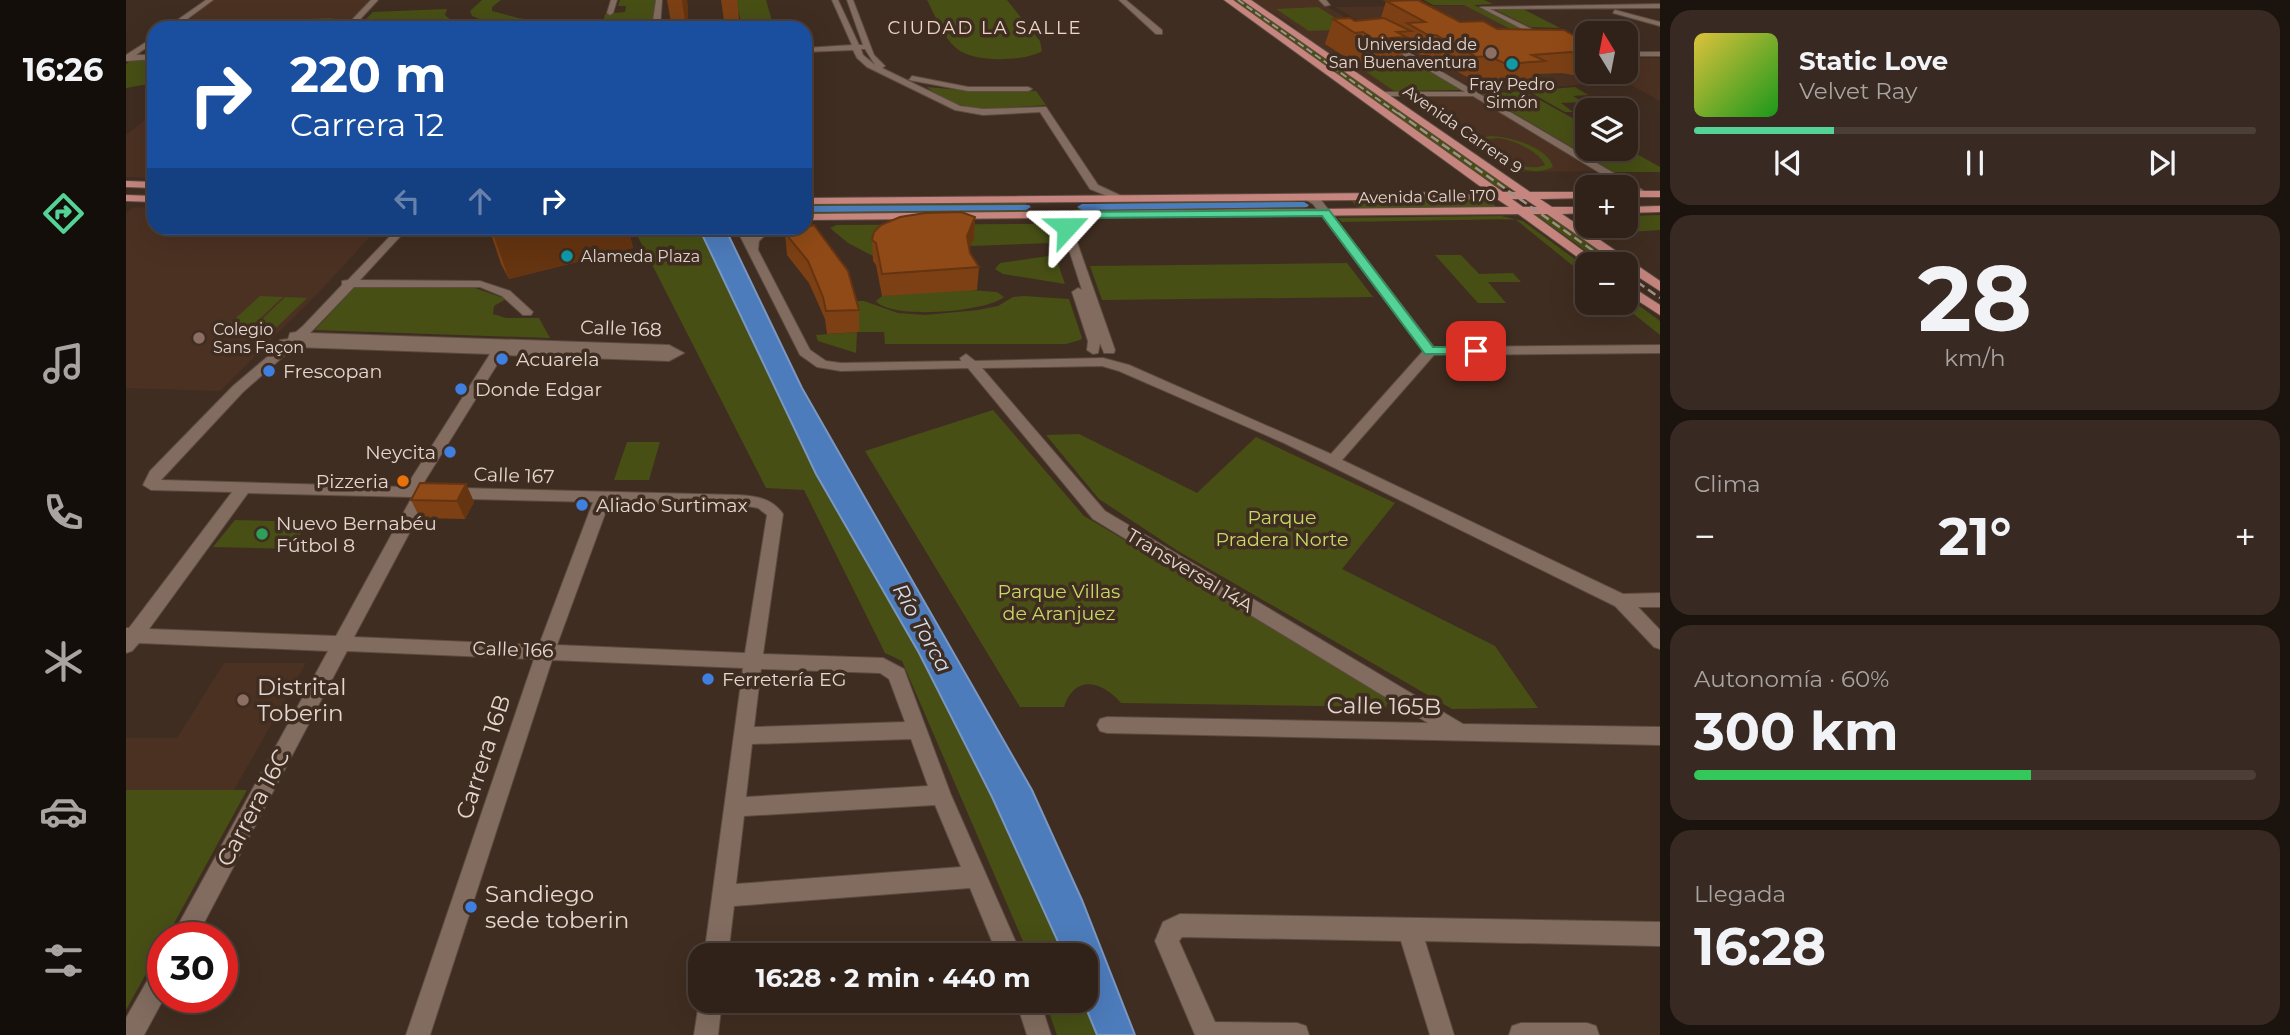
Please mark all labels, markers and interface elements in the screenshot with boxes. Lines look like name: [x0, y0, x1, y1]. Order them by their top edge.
district label: CIUDAD LA SALLE: [887, 17, 1083, 39]
north arrow: [1575, 21, 1638, 84]
map controls: [1575, 21, 1638, 315]
place label: Universidad de San Buenaventura: [1329, 35, 1477, 72]
text: 220 m: [290, 45, 446, 104]
marker: Universidad de San Buenaventura: [1483, 45, 1499, 61]
text: Static Love: [1799, 45, 1948, 77]
icon: right: [175, 49, 266, 140]
text: 16:26: [23, 50, 103, 89]
marker: Fray Pedro Simón: [1504, 56, 1520, 72]
place label: Fray Pedro Simón: [1469, 75, 1555, 112]
text: Velvet Ray: [1799, 77, 1917, 105]
street label: Avenida Carrera 9: [1400, 81, 1526, 178]
button: layers: [1575, 98, 1638, 161]
text: Carrera 12: [290, 105, 444, 144]
icon: previous: [1769, 144, 1807, 182]
icon: pause: [1956, 144, 1994, 182]
icon: next: [2143, 144, 2181, 182]
button: +: [1575, 175, 1638, 238]
icon: left: [388, 182, 426, 220]
icon: ahead: [461, 182, 499, 220]
icon: right: [534, 182, 572, 220]
street label: Avenida Calle 170: [1358, 186, 1496, 207]
icon: directions: [39, 189, 88, 238]
position arrow: [1030, 190, 1104, 264]
text: 28: [1918, 243, 2032, 354]
place label: Alameda Plaza: [581, 247, 700, 266]
marker: Alameda Plaza: [559, 248, 575, 264]
button: −: [1575, 252, 1638, 315]
street label: Calle 168: [580, 316, 662, 341]
place label: Colegio Sans Façon: [213, 320, 304, 357]
pin: [1446, 321, 1506, 381]
marker: Colegio Sans Façon: [191, 330, 207, 346]
icon: arrive: [1457, 332, 1495, 370]
icon: music: [39, 339, 88, 388]
text: km/h: [1944, 344, 2006, 372]
place label: Acuarela: [516, 348, 599, 371]
marker: Acuarela: [494, 351, 510, 367]
place label: Frescopan: [283, 360, 382, 383]
marker: Frescopan: [261, 363, 277, 379]
place label: Donde Edgar: [475, 378, 602, 401]
marker: Donde Edgar: [453, 381, 469, 397]
place label: Neycita: [365, 441, 436, 464]
marker: Neycita: [442, 444, 458, 460]
street label: Calle 167: [473, 463, 555, 488]
place label: Pizzeria: [316, 470, 389, 493]
text: Clima: [1694, 470, 1761, 498]
marker: Pizzeria: [395, 473, 411, 489]
icon: phone: [39, 488, 88, 537]
place label: Aliado Surtimax: [596, 494, 748, 517]
marker: Aliado Surtimax: [574, 497, 590, 513]
text: 21°: [1939, 505, 2011, 568]
park label: Parque Pradera Norte: [1216, 506, 1348, 551]
place label: Nuevo Bernabéu Fútbol 8: [276, 512, 437, 557]
text: −: [1694, 513, 1716, 560]
text: +: [2234, 513, 2256, 560]
street label: Transversal 14A: [1122, 524, 1257, 617]
marker: Nuevo Bernabéu Fútbol 8: [254, 526, 270, 542]
water label: Río Torca: [888, 579, 957, 677]
park label: Parque Villas de Aranjuez: [998, 580, 1120, 625]
icon: climate: [39, 637, 88, 686]
street label: Calle 166: [472, 637, 554, 662]
text: Autonomía · 60%: [1694, 665, 1889, 693]
place label: Ferretería EG: [722, 668, 846, 691]
marker: Ferretería EG: [700, 671, 716, 687]
place label: Distrital Toberin: [257, 673, 346, 727]
street label: Carrera 16B: [450, 691, 516, 823]
street label: Calle 165B: [1326, 691, 1442, 721]
marker: Distrital Toberin: [235, 692, 251, 708]
text: 300 km: [1694, 700, 1899, 763]
street label: Carrera 16C: [211, 745, 295, 871]
icon: car: [39, 787, 88, 836]
place label: Sandiego sede toberin: [485, 880, 629, 934]
text: Llegada: [1694, 880, 1786, 908]
marker: Sandiego sede toberin: [463, 899, 479, 915]
text: 16:28: [1694, 915, 1826, 978]
speed limit sign: 30: [147, 922, 238, 1013]
icon: filters: [39, 936, 88, 985]
text: 16:28 · 2 min · 440 m: [755, 962, 1031, 994]

